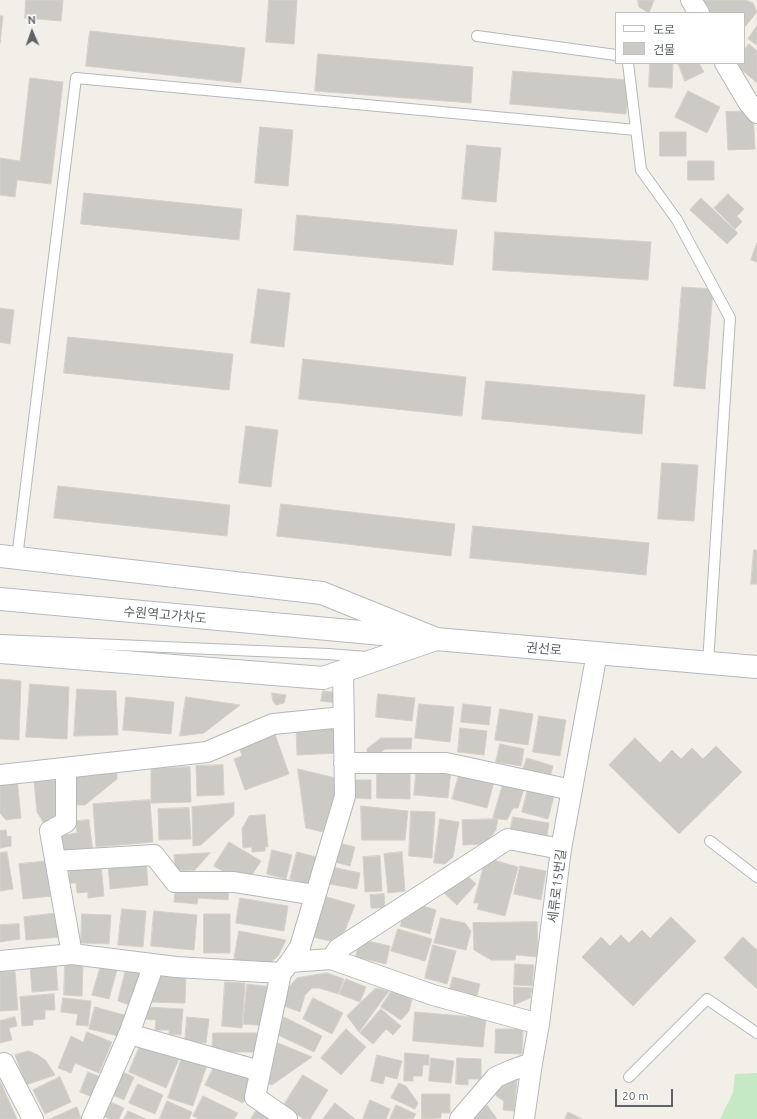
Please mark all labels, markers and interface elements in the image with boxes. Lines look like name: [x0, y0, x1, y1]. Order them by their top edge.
north arrow: [12, 12, 52, 52]
legend: [615, 12, 745, 64]
text: N: [27, 14, 36, 26]
text: 도로: [653, 23, 675, 36]
text: 건물: [653, 43, 675, 56]
street label: 수원역고가차도: [123, 604, 207, 626]
street label: 권선로: [525, 640, 563, 658]
street label: 세류로15번길: [545, 848, 569, 924]
scale bar: [617, 1081, 675, 1107]
text: 20 m: [622, 1089, 649, 1102]

